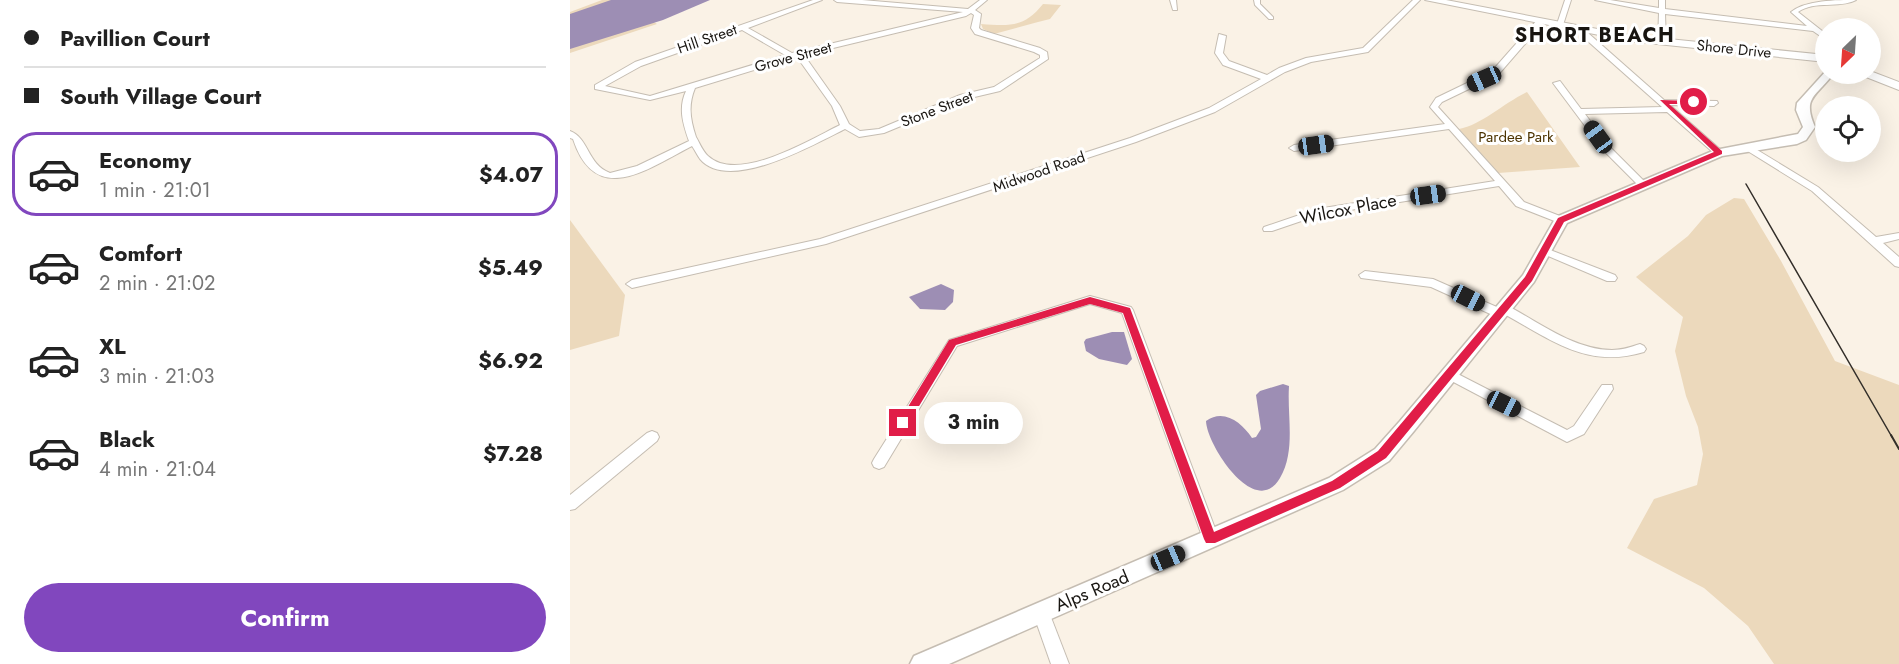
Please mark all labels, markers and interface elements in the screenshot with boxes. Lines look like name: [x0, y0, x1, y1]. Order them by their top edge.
street label: Hill Street: [674, 18, 740, 59]
north arrow: [1815, 18, 1881, 84]
map controls: [1815, 18, 1881, 162]
district label: SHORT BEACH: [1515, 21, 1675, 50]
text: Pavillion Court: [60, 22, 210, 54]
street label: Shore Drive: [1696, 34, 1773, 64]
street label: Grove Street: [752, 36, 834, 78]
car: [1464, 63, 1504, 95]
text: South Village Court: [60, 80, 261, 112]
street label: Stone Street: [898, 85, 977, 133]
route start: [1680, 88, 1707, 115]
button: locate: [1815, 96, 1881, 162]
car: [1580, 117, 1616, 157]
park label: Pardee Park: [1478, 126, 1554, 148]
car: [1297, 134, 1335, 156]
text: Economy: [99, 144, 191, 176]
street label: Midwood Road: [990, 146, 1088, 198]
icon: car: [27, 147, 81, 201]
text: $4.07: [479, 158, 543, 190]
text: 1 min · 21:01: [99, 176, 211, 205]
car: [1409, 184, 1447, 206]
street label: Wilcox Place: [1297, 187, 1399, 231]
text: Comfort: [99, 237, 182, 269]
icon: car: [27, 240, 81, 294]
text: $5.49: [478, 251, 543, 283]
text: 2 min · 21:02: [99, 269, 215, 298]
car: [1448, 282, 1488, 314]
text: XL: [99, 330, 126, 362]
icon: car: [27, 333, 81, 387]
text: $6.92: [478, 344, 543, 376]
text: 3 min · 21:03: [99, 362, 215, 391]
car: [1484, 388, 1524, 420]
callout: 3 min: [924, 402, 1023, 444]
text: 3 min: [948, 408, 999, 437]
route end: [889, 409, 916, 436]
text: Black: [99, 423, 155, 455]
icon: car: [27, 426, 81, 480]
text: $7.28: [483, 437, 543, 469]
text: 4 min · 21:04: [99, 455, 216, 484]
car: [1148, 543, 1188, 573]
street label: Alps Road: [1051, 564, 1133, 618]
button: Confirm: [24, 583, 546, 652]

